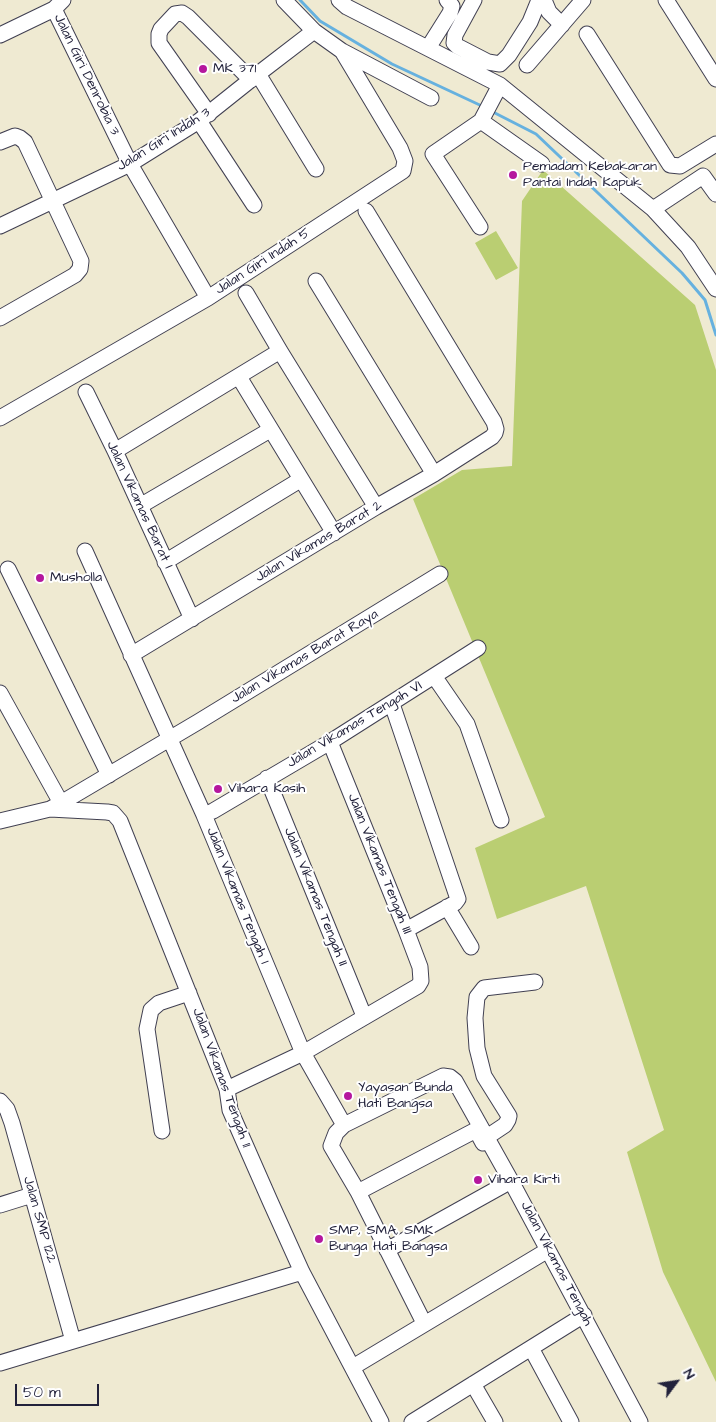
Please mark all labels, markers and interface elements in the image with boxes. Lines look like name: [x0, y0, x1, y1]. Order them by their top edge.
street label: Jalan Giri Denrobia 3: [49, 12, 123, 138]
place label: MK 371: [213, 61, 256, 77]
marker: MK 371: [197, 63, 209, 75]
street label: Jalan Giri Indah 3: [114, 105, 214, 175]
place label: Pemadam Kebakaran Pantai Indah Kapuk: [523, 159, 657, 192]
marker: Pemadam Kebakaran Pantai Indah Kapuk: [507, 169, 519, 181]
street label: Jalan Giri Indah 5: [212, 225, 314, 299]
street label: Jalan Vikamas Barat 1: [102, 439, 176, 571]
street label: Jalan Vikamas Barat 2: [253, 497, 385, 587]
place label: Musholla: [50, 570, 102, 586]
marker: Musholla: [34, 572, 46, 584]
street label: Jalan Vikamas Barat Raya: [228, 606, 382, 708]
street label: Jalan Vikamas Tengah VI: [284, 678, 426, 772]
place label: Vihara Kasih: [228, 781, 305, 797]
marker: Vihara Kasih: [212, 783, 224, 795]
street label: Jalan Vikamas Tengah III: [343, 791, 415, 937]
street label: Jalan Vikamas Tengah 1: [202, 825, 272, 967]
street label: Jalan Vikamas Tengah II: [279, 825, 351, 969]
street label: Jalan Vikamas Tengah 11: [188, 1006, 254, 1150]
place label: Yayasan Bunda Hati Bangsa: [358, 1080, 453, 1112]
marker: Yayasan Bunda Hati Bangsa: [342, 1090, 354, 1102]
place label: Vihara Kirti: [488, 1172, 560, 1188]
marker: Vihara Kirti: [472, 1174, 484, 1186]
street label: Jalan SMP 122: [19, 1175, 59, 1265]
street label: Jalan Vikamas Tengah: [516, 1199, 596, 1329]
place label: SMP, SMA, SMK Bunga Hati Bangsa: [329, 1223, 447, 1256]
marker: SMP, SMA, SMK Bunga Hati Bangsa: [313, 1233, 325, 1245]
north arrow: [651, 1357, 701, 1407]
text: N: [678, 1365, 700, 1383]
scale bar: [18, 1374, 101, 1406]
text: 50 m: [23, 1382, 61, 1403]

